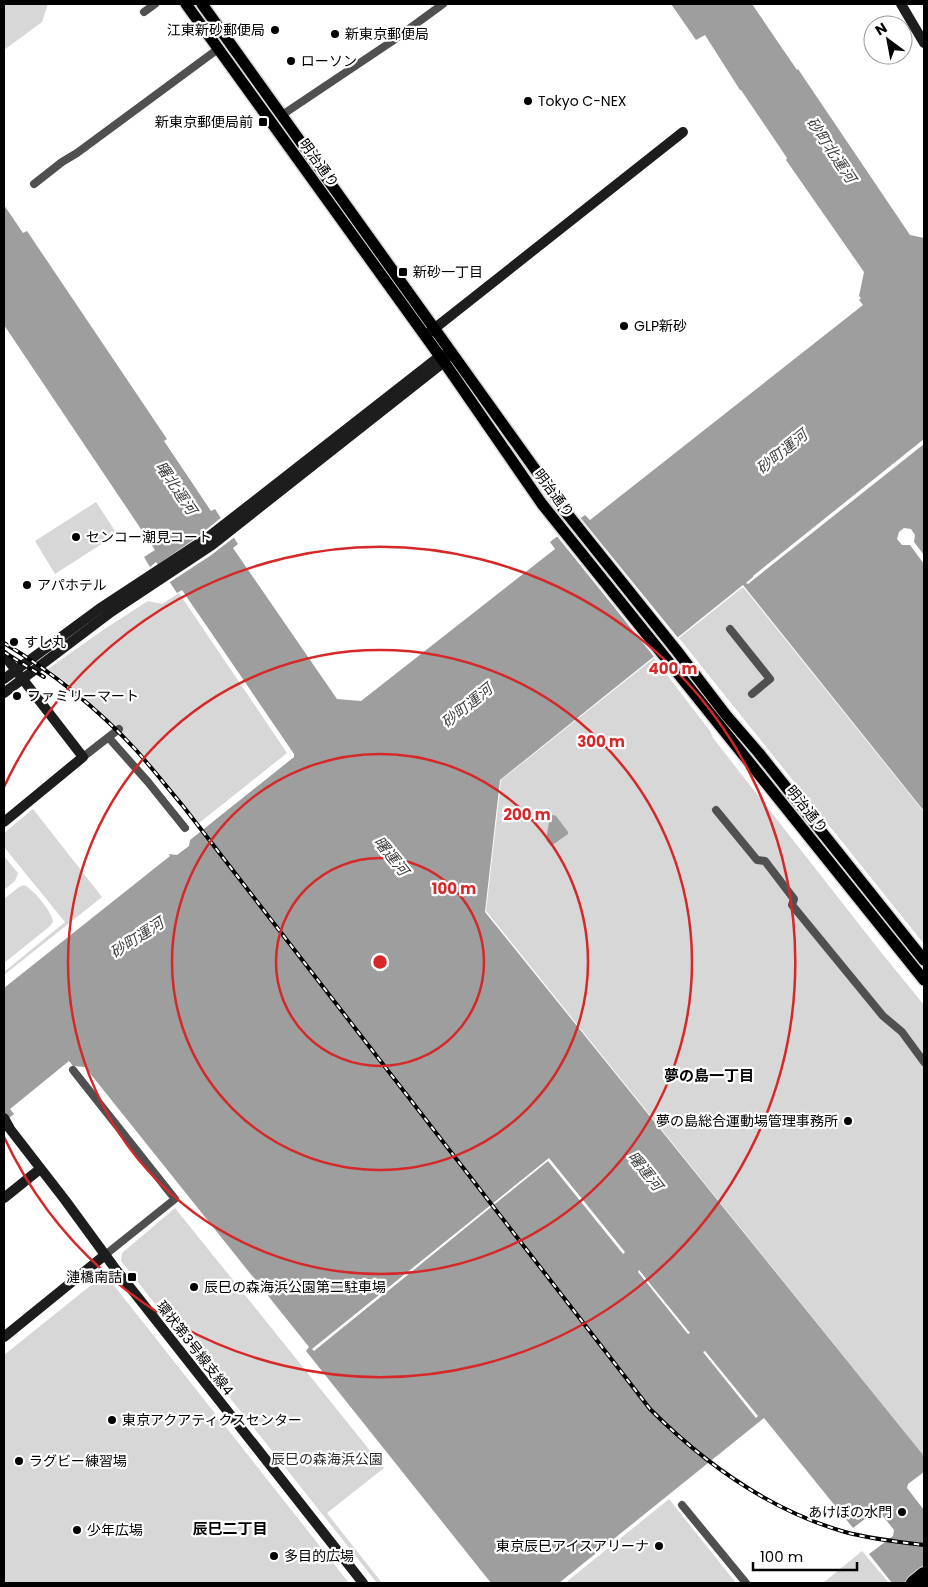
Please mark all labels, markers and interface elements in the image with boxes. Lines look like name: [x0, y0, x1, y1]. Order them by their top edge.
north arrow: [863, 15, 913, 65]
text: N: [871, 18, 891, 40]
place label: 江東新砂郵便局: [167, 20, 265, 40]
marker: 江東新砂郵便局: [269, 24, 281, 36]
place label: 新東京郵便局: [345, 24, 429, 44]
marker: 新東京郵便局: [329, 28, 341, 40]
place label: ローソン: [301, 51, 357, 71]
marker: ローソン: [285, 55, 297, 67]
place label: Tokyo C-NEX: [538, 91, 627, 111]
marker: Tokyo C-NEX: [522, 95, 534, 107]
place label: 新東京郵便局前: [155, 112, 253, 132]
water label: 砂町北運河: [802, 113, 863, 189]
marker: 新東京郵便局前: [257, 116, 269, 128]
street label: 明治通り: [294, 134, 344, 192]
place label: 新砂一丁目: [413, 262, 483, 282]
marker: 新砂一丁目: [397, 266, 409, 278]
place label: GLP新砂: [634, 316, 687, 336]
marker: GLP新砂: [618, 320, 630, 332]
water label: 砂町運河: [752, 423, 814, 479]
water label: 曙北運河: [151, 457, 204, 521]
street label: 明治通り: [529, 465, 579, 521]
place label: センコー潮見コート: [86, 527, 212, 547]
marker: センコー潮見コート: [70, 531, 82, 543]
place label: アパホテル: [37, 575, 107, 595]
marker: アパホテル: [21, 579, 33, 591]
place label: すし丸: [24, 632, 66, 652]
marker: すし丸: [8, 636, 20, 648]
text: 400 m: [649, 658, 698, 679]
water label: 砂町運河: [437, 677, 499, 733]
place label: ファミリーマート: [27, 686, 139, 706]
marker: ファミリーマート: [11, 690, 23, 702]
text: 300 m: [577, 731, 625, 752]
street label: 明治通り: [782, 781, 832, 837]
text: 200 m: [503, 804, 551, 825]
water label: 曙運河: [369, 832, 416, 882]
text: 100 m: [432, 878, 476, 899]
water label: 砂町運河: [106, 911, 170, 963]
centre of rings: [371, 953, 389, 971]
district label: 夢の島一丁目: [664, 1065, 754, 1086]
place label: 夢の島総合運動場管理事務所: [656, 1111, 838, 1131]
marker: 夢の島総合運動場管理事務所: [842, 1115, 854, 1127]
water label: 曙運河: [623, 1147, 670, 1197]
place label: 漣橋南詰: [66, 1267, 122, 1287]
marker: 漣橋南詰: [126, 1271, 138, 1283]
place label: 辰巳の森海浜公園第二駐車場: [204, 1277, 386, 1297]
marker: 辰巳の森海浜公園第二駐車場: [188, 1281, 200, 1293]
street label: 環状第3号線支線4: [152, 1297, 238, 1400]
place label: 東京アクアティクスセンター: [122, 1410, 302, 1430]
marker: 東京アクアティクスセンター: [106, 1414, 118, 1426]
park label: 辰巳の森海浜公園: [271, 1449, 383, 1469]
place label: ラグビー練習場: [29, 1451, 127, 1471]
marker: ラグビー練習場: [13, 1455, 25, 1467]
place label: あけぼの水門: [808, 1502, 892, 1522]
marker: あけぼの水門: [896, 1506, 908, 1518]
district label: 辰巳二丁目: [192, 1518, 268, 1539]
place label: 少年広場: [87, 1520, 143, 1540]
marker: 少年広場: [71, 1524, 83, 1536]
place label: 東京辰巳アイスアリーナ: [496, 1536, 649, 1556]
marker: 東京辰巳アイスアリーナ: [653, 1540, 665, 1552]
scale bar: [753, 1540, 857, 1572]
place label: 多目的広場: [284, 1546, 354, 1566]
text: 100 m: [760, 1546, 803, 1567]
marker: 多目的広場: [268, 1550, 280, 1562]

